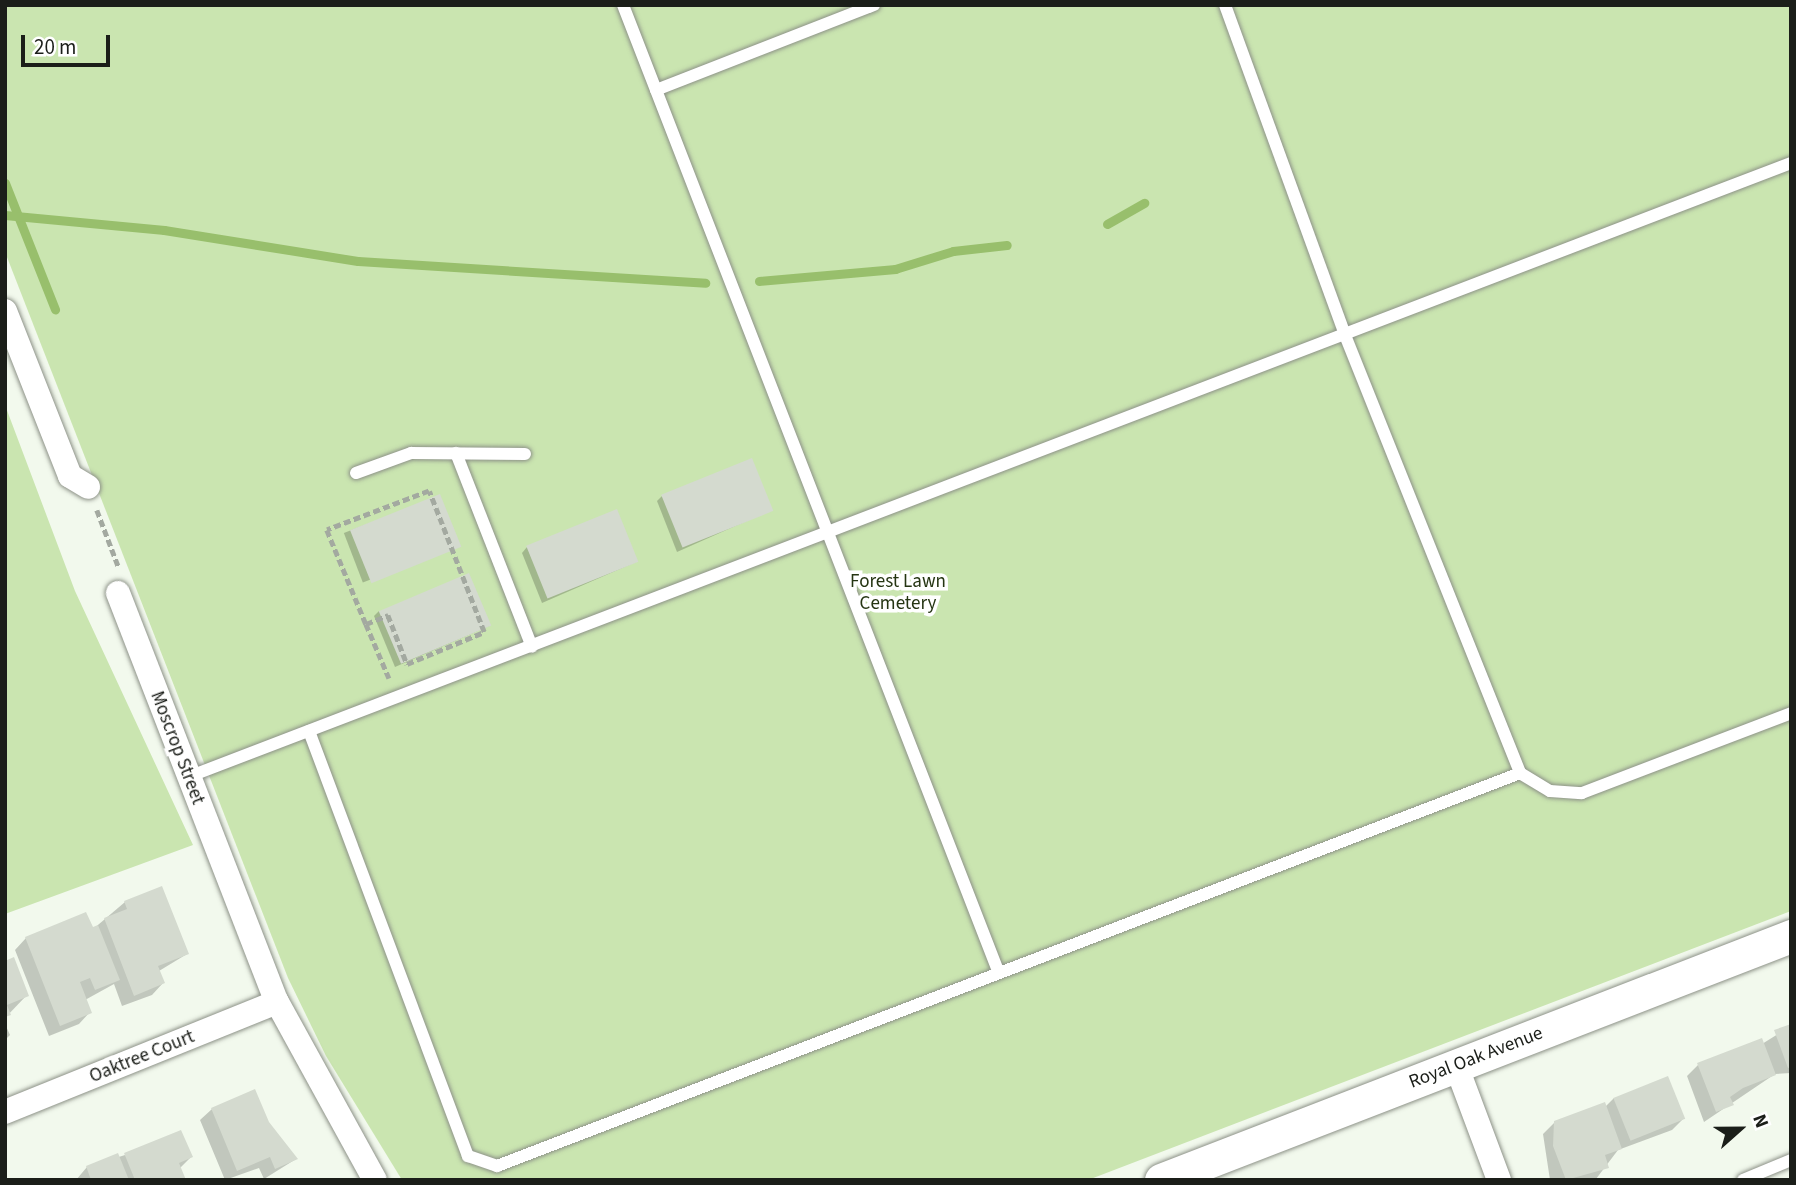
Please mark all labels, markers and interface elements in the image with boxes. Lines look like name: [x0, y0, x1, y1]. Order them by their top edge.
scale bar: [24, 21, 114, 65]
text: 20 m: [34, 32, 76, 62]
park label: Forest Lawn Cemetery: [850, 571, 946, 615]
street label: Moscrop Street: [145, 688, 209, 808]
street label: Royal Oak Avenue: [1406, 1022, 1546, 1094]
street label: Oaktree Court: [86, 1026, 198, 1088]
north arrow: [1705, 1094, 1775, 1164]
text: N: [1745, 1111, 1775, 1132]

